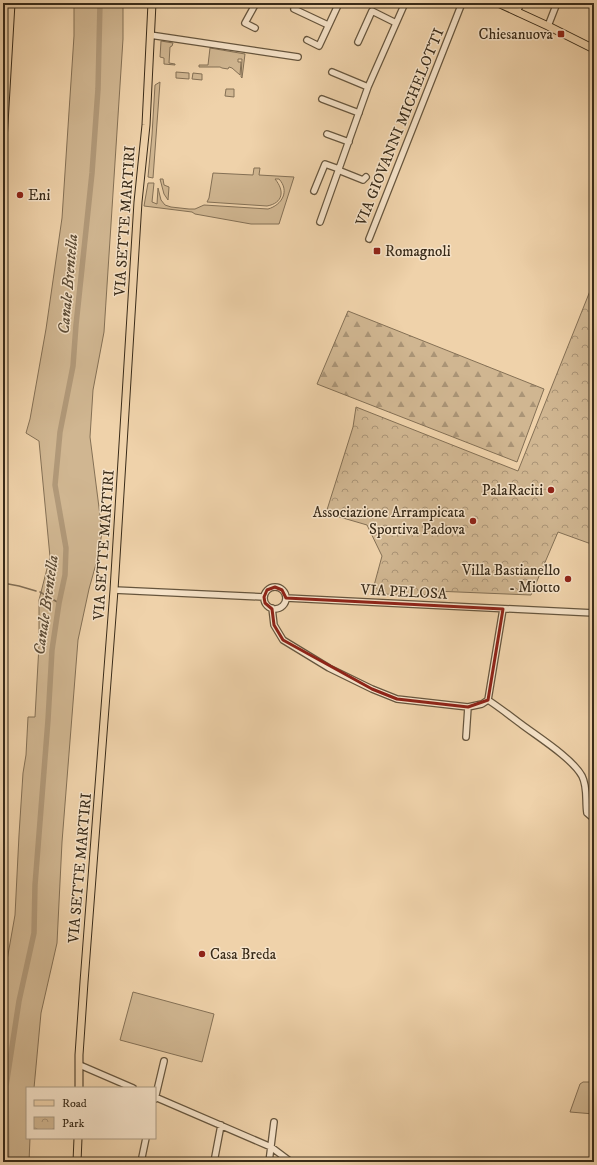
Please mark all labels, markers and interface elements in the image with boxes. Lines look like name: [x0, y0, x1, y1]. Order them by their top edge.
street label: VIA GIOVANNI MICHELOTTI: [351, 25, 448, 229]
place label: Chiesanuova: [478, 25, 554, 44]
marker: Chiesanuova: [556, 29, 566, 39]
street label: VIA SETTE MARTIRI: [110, 145, 140, 298]
place label: Eni: [28, 186, 50, 205]
marker: Eni: [15, 190, 25, 200]
water label: Canale Brentella: [54, 233, 82, 335]
place label: Romagnoli: [385, 242, 451, 261]
marker: Romagnoli: [372, 246, 382, 256]
street label: VIA SETTE MARTIRI: [89, 469, 119, 622]
place label: PalaRaciti: [482, 481, 543, 500]
marker: PalaRaciti: [546, 485, 556, 495]
place label: Associazione Arrampicata Sportiva Padova: [313, 503, 466, 539]
marker: Associazione Arrampicata Sportiva Padova: [468, 516, 478, 526]
water label: Canale Brentella: [29, 554, 63, 656]
place label: Villa Bastianello - Miotto: [461, 561, 560, 597]
marker: Villa Bastianello - Miotto: [563, 574, 573, 584]
street label: VIA PELOSA: [359, 580, 448, 604]
street label: VIA SETTE MARTIRI: [64, 792, 96, 945]
place label: Casa Breda: [210, 945, 277, 964]
marker: Casa Breda: [197, 949, 207, 959]
legend: [26, 1087, 156, 1139]
text: Road: [62, 1096, 87, 1111]
text: Park: [62, 1116, 84, 1131]

